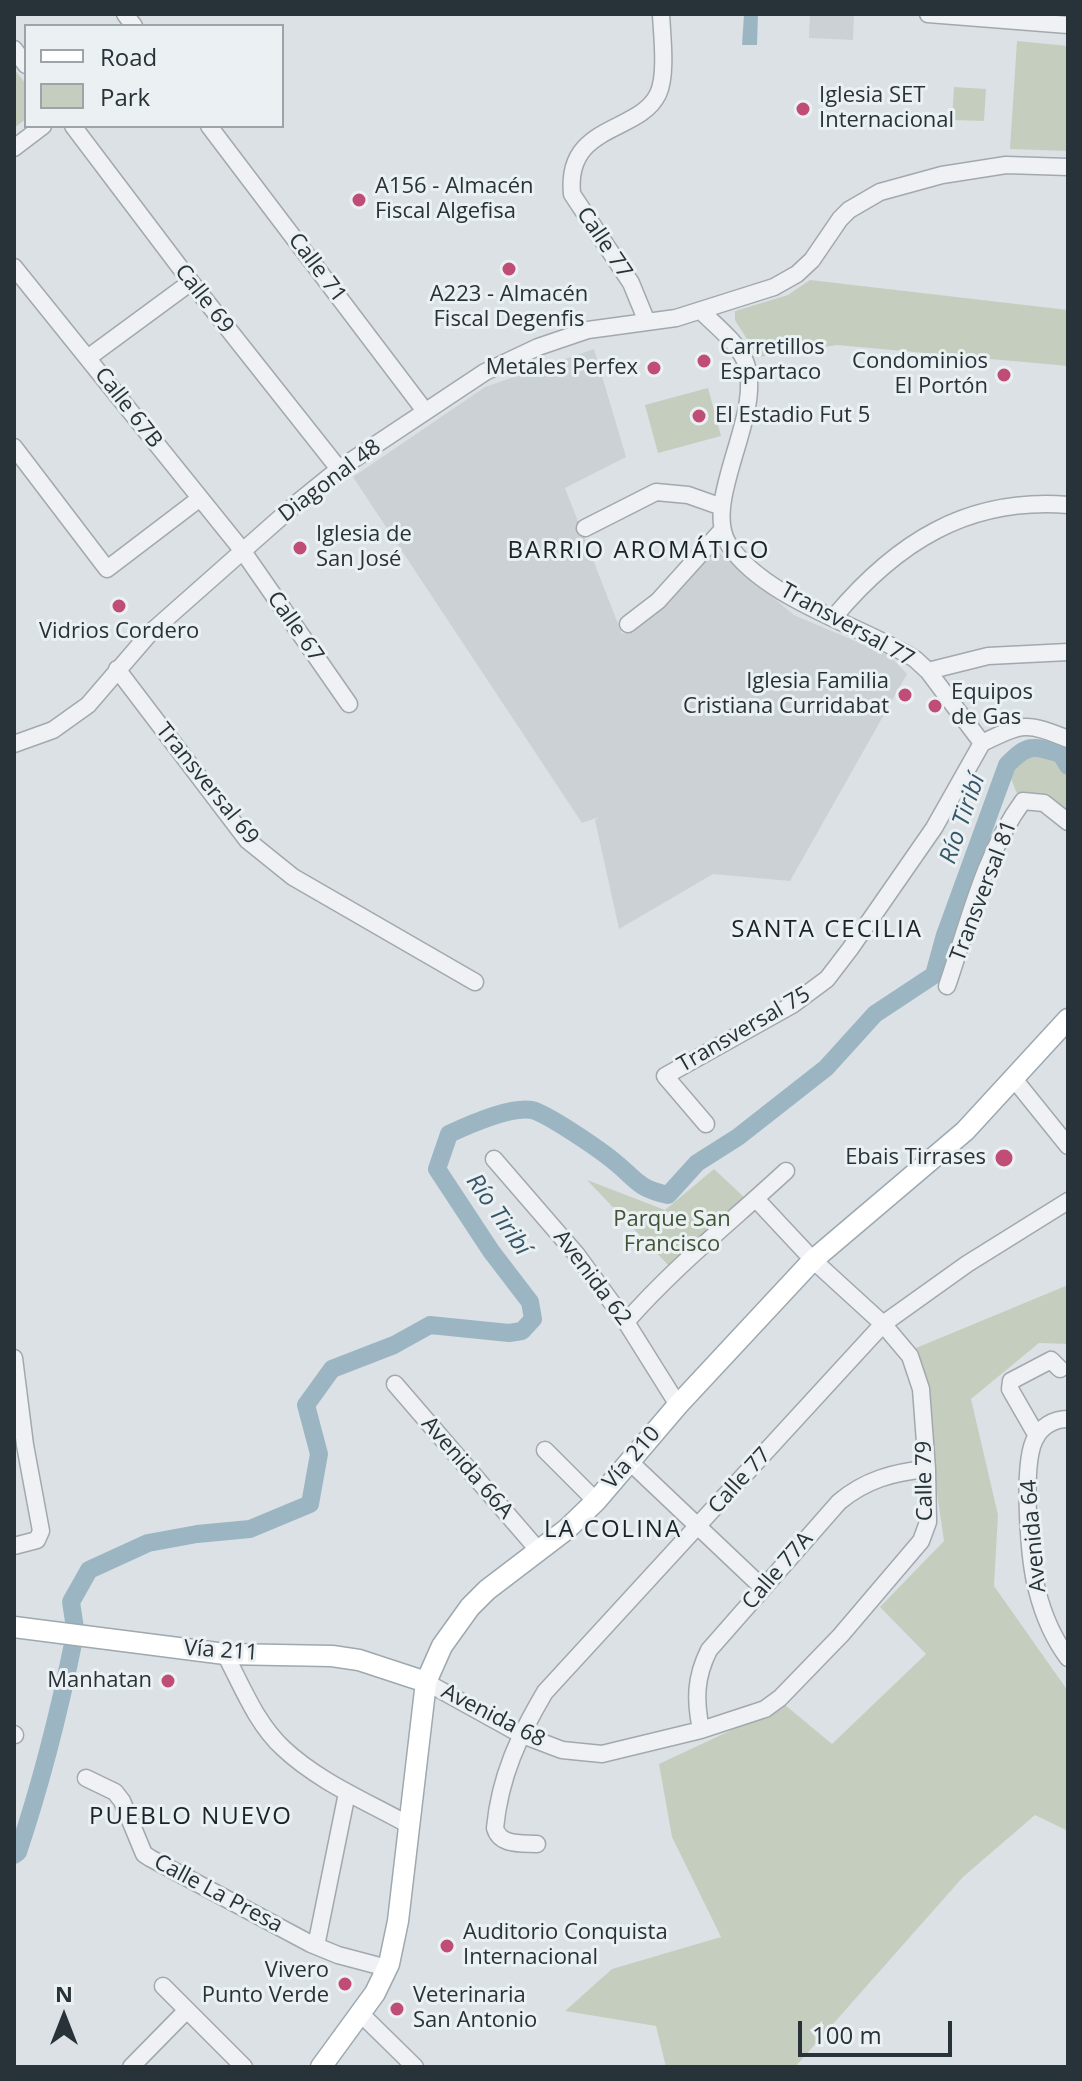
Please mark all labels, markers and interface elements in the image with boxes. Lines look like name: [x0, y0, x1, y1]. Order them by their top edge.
legend: [24, 24, 284, 128]
text: Road: [100, 40, 157, 73]
text: Park: [100, 80, 150, 113]
place label: Iglesia SET Internacional: [819, 83, 954, 134]
marker: Iglesia SET Internacional: [794, 100, 812, 118]
place label: A156 - Almacén Fiscal Algefisa: [375, 174, 534, 226]
marker: A156 - Almacén Fiscal Algefisa: [350, 191, 368, 209]
street label: Calle 77: [571, 202, 637, 284]
street label: Calle 71: [282, 228, 352, 308]
street label: Calle 69: [169, 259, 239, 339]
marker: A223 - Almacén Fiscal Degenfis: [500, 260, 518, 278]
place label: A223 - Almacén Fiscal Degenfis: [430, 282, 588, 334]
place label: Carretillos Espartaco: [720, 335, 825, 386]
place label: Condominios El Portón: [852, 349, 988, 400]
marker: Carretillos Espartaco: [695, 352, 713, 370]
place label: Metales Perfex: [486, 355, 638, 381]
marker: Metales Perfex: [645, 359, 663, 377]
street label: Calle 67B: [88, 363, 168, 453]
marker: Condominios El Portón: [995, 366, 1013, 384]
place label: El Estadio Fut 5: [715, 403, 870, 429]
marker: El Estadio Fut 5: [690, 407, 708, 425]
street label: Diagonal 48: [274, 434, 386, 528]
place label: Iglesia de San José: [316, 522, 412, 574]
district label: BARRIO AROMÁTICO: [507, 537, 771, 565]
marker: Iglesia de San José: [291, 539, 309, 557]
street label: Transversal 77: [776, 577, 918, 673]
street label: Calle 67: [261, 586, 329, 668]
marker: Vidrios Cordero: [110, 597, 128, 615]
place label: Vidrios Cordero: [39, 619, 199, 645]
place label: Iglesia Familia Cristiana Curridabat: [683, 669, 889, 720]
place label: Equipos de Gas: [951, 680, 1033, 732]
marker: Iglesia Familia Cristiana Curridabat: [896, 686, 914, 704]
marker: Equipos de Gas: [926, 697, 944, 715]
street label: Transversal 69: [150, 718, 264, 850]
water label: Río Tiribí: [934, 770, 992, 868]
street label: Transversal 81: [945, 817, 1023, 965]
district label: SANTA CECILIA: [731, 916, 923, 944]
street label: Transversal 75: [673, 981, 815, 1079]
place label: Ebais Tirrases: [845, 1145, 986, 1171]
marker: Ebais Tirrases: [993, 1147, 1015, 1169]
water label: Río Tiribí: [460, 1169, 536, 1261]
park label: Parque San Francisco: [613, 1207, 731, 1258]
street label: Avenida 62: [547, 1225, 637, 1331]
street label: Avenida 66A: [415, 1412, 519, 1524]
street label: Vía 210: [598, 1421, 666, 1495]
street label: Calle 79: [911, 1441, 939, 1521]
street label: Calle 77: [703, 1442, 777, 1520]
street label: Avenida 64: [1016, 1479, 1052, 1593]
district label: LA COLINA: [544, 1516, 682, 1544]
street label: Calle 77A: [737, 1527, 819, 1615]
street label: Vía 211: [183, 1635, 259, 1667]
place label: Manhatan: [47, 1668, 152, 1694]
marker: Manhatan: [159, 1672, 177, 1690]
street label: Avenida 68: [437, 1679, 549, 1753]
district label: PUEBLO NUEVO: [89, 1803, 293, 1831]
street label: Calle La Presa: [149, 1849, 287, 1939]
place label: Auditorio Conquista Internacional: [463, 1920, 668, 1972]
marker: Auditorio Conquista Internacional: [438, 1937, 456, 1955]
place label: Vivero Punto Verde: [202, 1958, 329, 2010]
marker: Vivero Punto Verde: [336, 1975, 354, 1993]
north arrow: [24, 1977, 104, 2057]
text: N: [55, 1978, 73, 2008]
place label: Veterinaria San Antonio: [413, 1983, 537, 2034]
marker: Veterinaria San Antonio: [388, 2000, 406, 2018]
scale bar: [802, 2005, 956, 2055]
text: 100 m: [812, 2018, 882, 2051]

